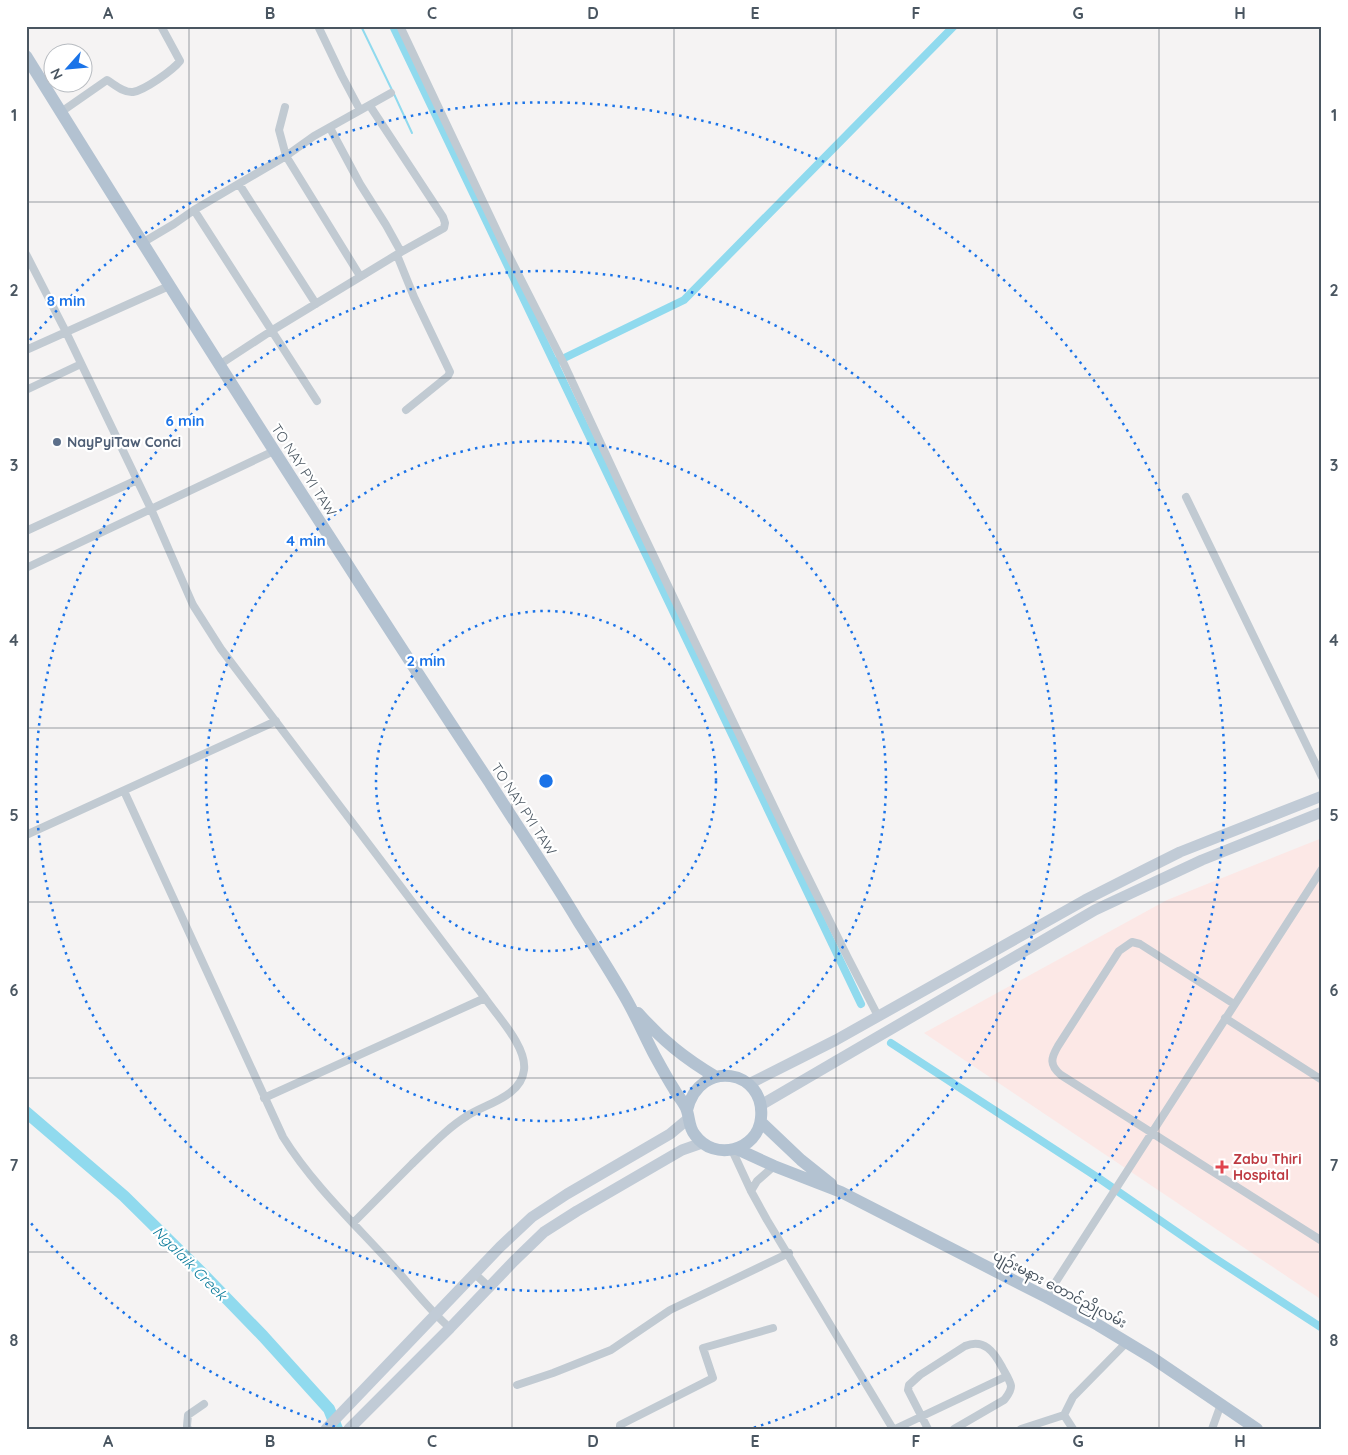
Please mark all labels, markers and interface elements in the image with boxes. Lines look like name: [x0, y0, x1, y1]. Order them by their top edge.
text: A: [103, 3, 114, 23]
text: B: [265, 3, 275, 23]
text: C: [427, 3, 437, 23]
text: D: [587, 3, 599, 23]
text: E: [750, 3, 760, 23]
text: F: [912, 3, 921, 23]
text: G: [1072, 3, 1084, 23]
text: H: [1234, 3, 1246, 23]
north arrow: [42, 42, 92, 92]
text: N: [46, 65, 67, 83]
text: 1: [11, 105, 17, 125]
text: 1: [1331, 105, 1337, 125]
text: 2: [9, 280, 19, 300]
text: 2: [1329, 280, 1339, 300]
text: 8 min: [47, 291, 85, 310]
text: 6 min: [166, 411, 204, 430]
street label: TO NAY PYI TAW: [267, 420, 341, 520]
place label: NayPyiTaw Conci: [67, 433, 181, 451]
marker: NayPyiTaw Conci: [51, 436, 63, 448]
text: 3: [10, 455, 18, 475]
text: 3: [1330, 455, 1338, 475]
text: 4 min: [286, 531, 326, 550]
text: 4: [9, 630, 19, 650]
text: 4: [1329, 630, 1339, 650]
text: 2 min: [406, 651, 446, 670]
street label: TO NAY PYI TAW: [487, 759, 561, 859]
centre of rings: [537, 772, 555, 790]
text: 5: [9, 805, 19, 825]
text: 5: [1329, 805, 1339, 825]
text: 6: [10, 980, 19, 1000]
text: 6: [1330, 980, 1339, 1000]
place label: Zabu Thiri Hospital: [1233, 1150, 1301, 1184]
text: 7: [10, 1155, 19, 1175]
text: 7: [1330, 1155, 1339, 1175]
marker: Zabu Thiri Hospital: [1215, 1160, 1229, 1174]
water label: Ngalaik Creek: [149, 1222, 233, 1306]
street label: ပျဉ်းမနား တောင်ညိုလမ်း: [989, 1245, 1130, 1335]
text: 8: [10, 1330, 19, 1350]
text: 8: [1330, 1330, 1339, 1350]
text: A: [103, 1431, 114, 1451]
text: B: [265, 1431, 275, 1451]
text: C: [427, 1431, 437, 1451]
text: D: [587, 1431, 599, 1451]
text: E: [750, 1431, 760, 1451]
text: F: [912, 1431, 921, 1451]
text: G: [1072, 1431, 1084, 1451]
text: H: [1234, 1431, 1246, 1451]

